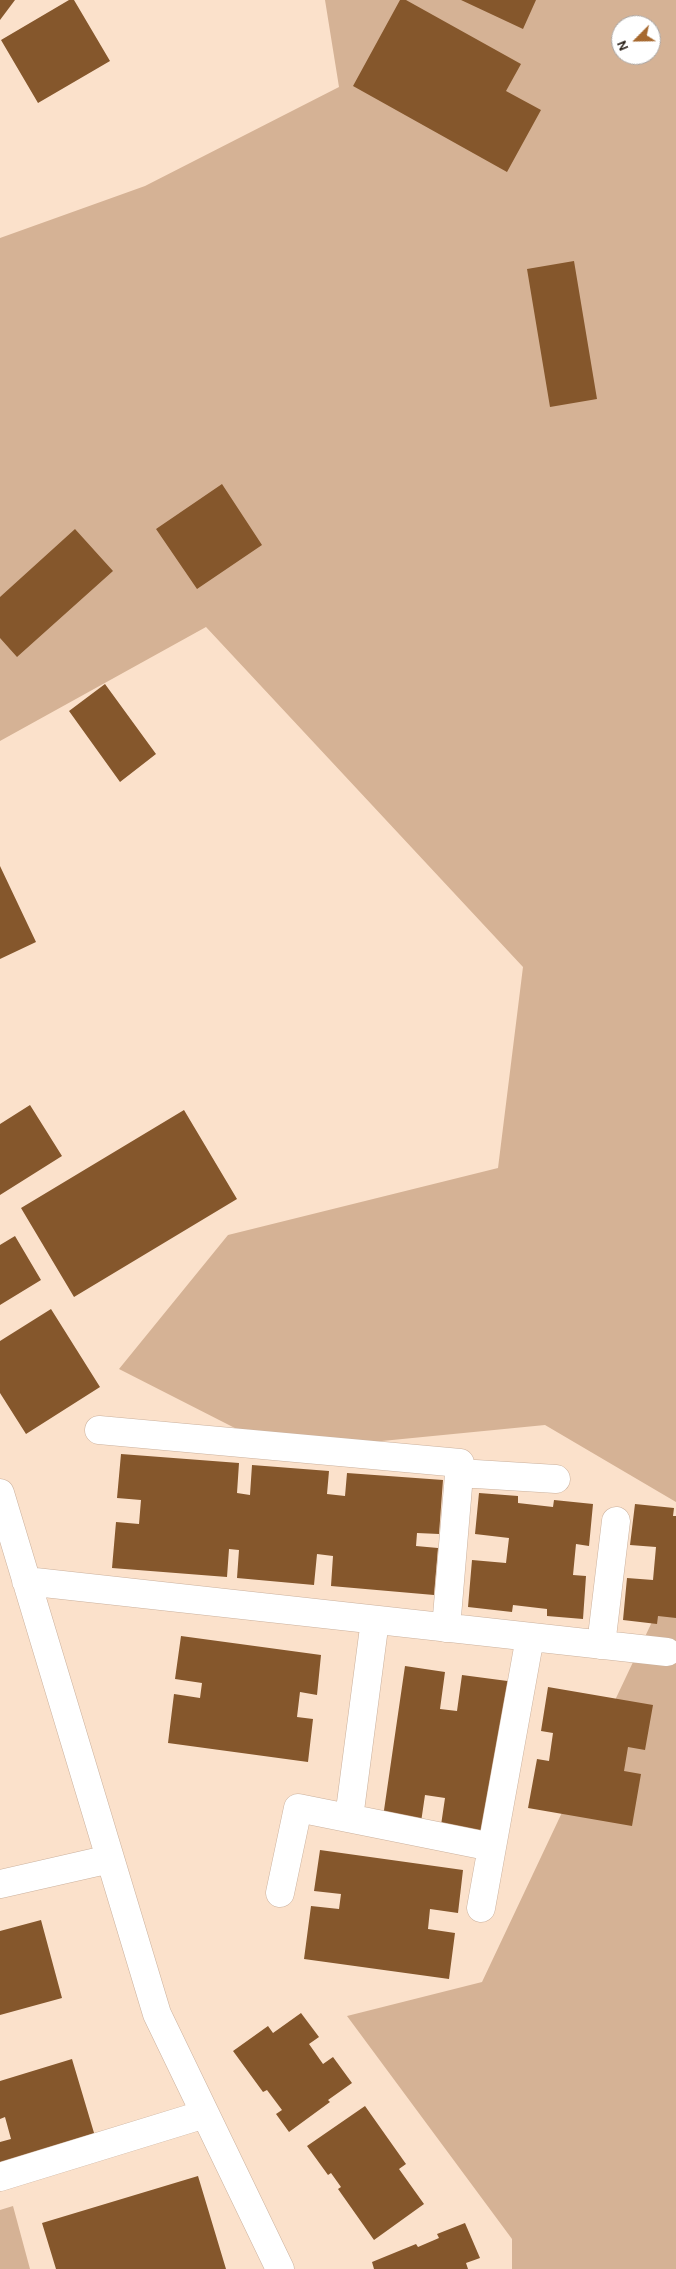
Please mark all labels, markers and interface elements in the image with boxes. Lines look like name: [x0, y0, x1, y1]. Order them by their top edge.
north arrow: [611, 15, 661, 65]
text: N: [613, 38, 632, 54]

